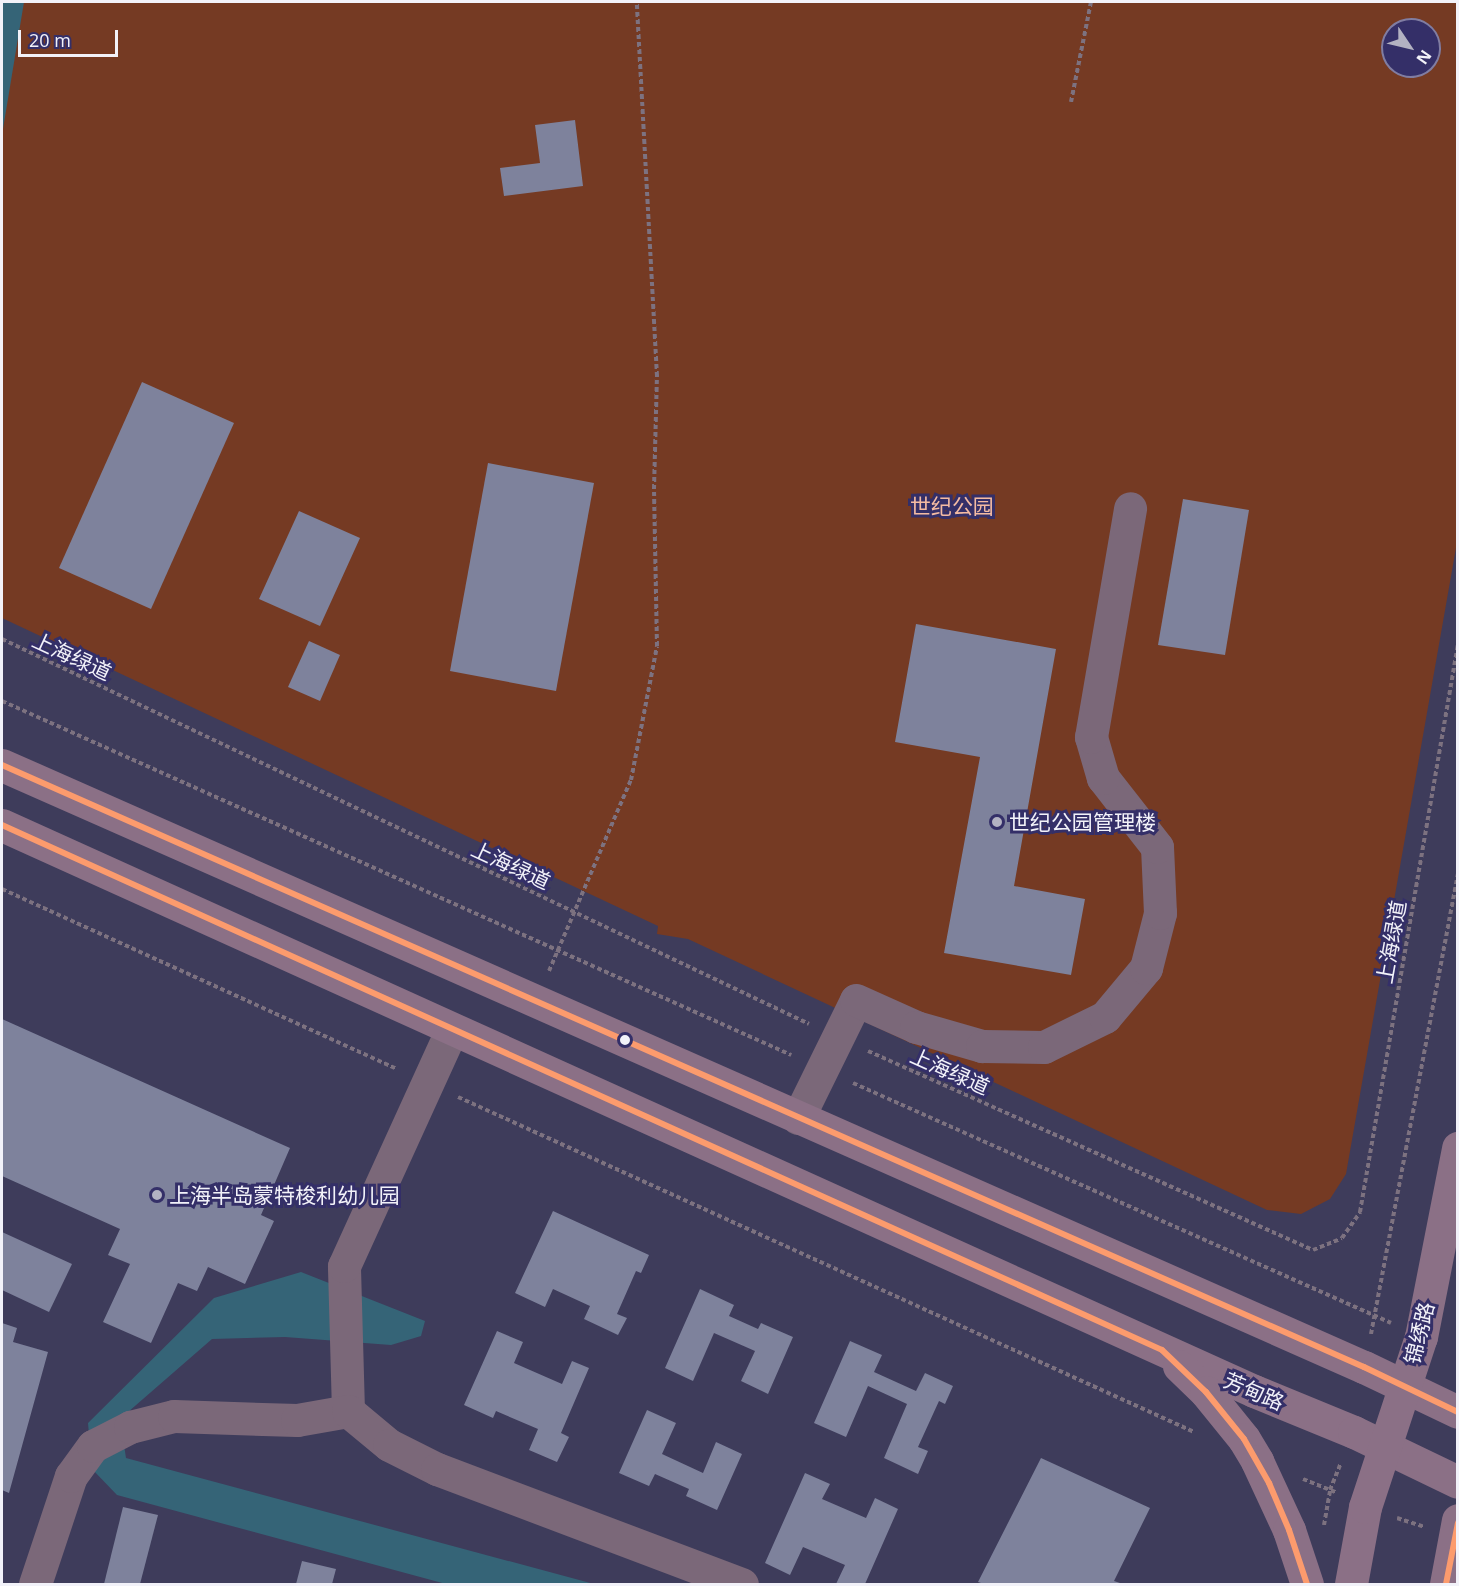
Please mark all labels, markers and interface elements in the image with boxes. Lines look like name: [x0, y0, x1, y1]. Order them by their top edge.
scale bar: [21, 18, 122, 56]
north arrow: [1381, 18, 1441, 78]
text: 20 m: [29, 28, 71, 52]
text: N: [1411, 46, 1437, 69]
park label: 世纪公园: [910, 493, 994, 519]
street label: 上海绿道: [29, 627, 115, 685]
place label: 世纪公园管理楼: [1009, 809, 1156, 835]
marker: 世纪公园管理楼: [990, 815, 1004, 829]
street label: 上海绿道: [468, 836, 554, 894]
street label: 上海绿道: [1371, 898, 1411, 986]
unlabelled marker: [619, 1034, 631, 1046]
street label: 上海绿道: [907, 1042, 993, 1100]
place label: 上海半岛蒙特梭利幼儿园: [169, 1182, 400, 1208]
marker: 上海半岛蒙特梭利幼儿园: [150, 1188, 164, 1202]
street label: 锦绣路: [1399, 1299, 1439, 1367]
street label: 芳甸路: [1220, 1367, 1288, 1415]

